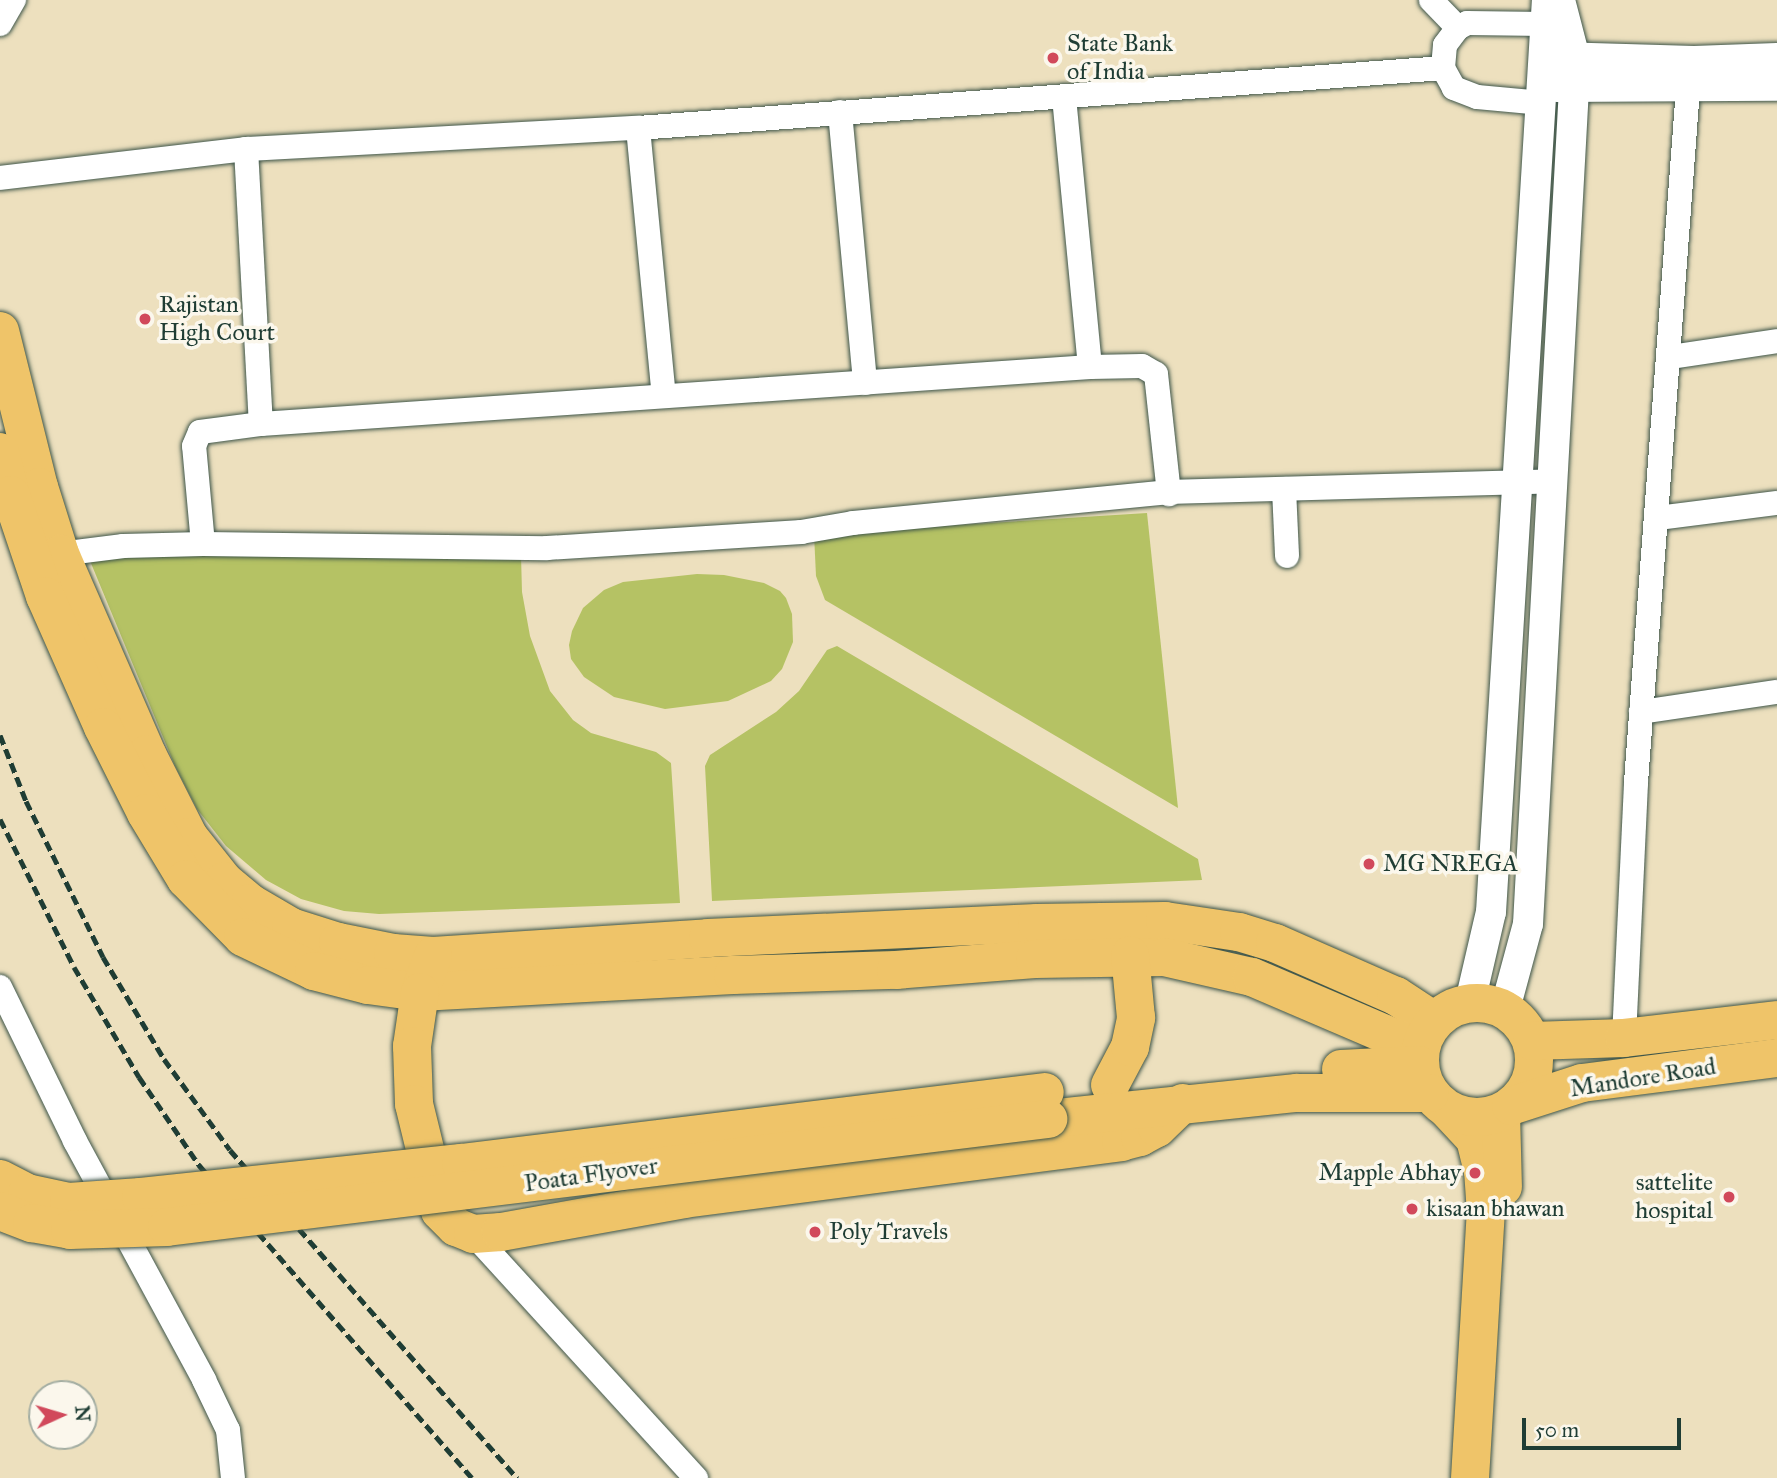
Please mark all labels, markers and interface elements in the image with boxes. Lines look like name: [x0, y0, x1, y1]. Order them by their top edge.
place label: State Bank of India: [1067, 30, 1173, 86]
marker: State Bank of India: [1045, 50, 1061, 66]
place label: Rajistan High Court: [159, 291, 275, 347]
marker: Rajistan High Court: [137, 311, 153, 327]
place label: MG NREGA: [1383, 850, 1518, 878]
marker: MG NREGA: [1361, 856, 1377, 872]
street label: Mandore Road: [1568, 1052, 1718, 1104]
street label: Poata Flyover: [522, 1151, 660, 1199]
place label: Mapple Abhay: [1319, 1159, 1461, 1187]
marker: Mapple Abhay: [1467, 1165, 1483, 1181]
place label: sattelite hospital: [1635, 1169, 1713, 1225]
marker: sattelite hospital: [1719, 1187, 1739, 1207]
place label: kisaan bhawan: [1426, 1195, 1565, 1223]
marker: kisaan bhawan: [1404, 1201, 1420, 1217]
place label: Poly Travels: [829, 1218, 948, 1246]
marker: Poly Travels: [807, 1224, 823, 1240]
north arrow: [28, 1380, 98, 1450]
scale bar: [1525, 1404, 1684, 1448]
text: N: [70, 1405, 94, 1422]
text: 50 m: [1535, 1417, 1579, 1443]

